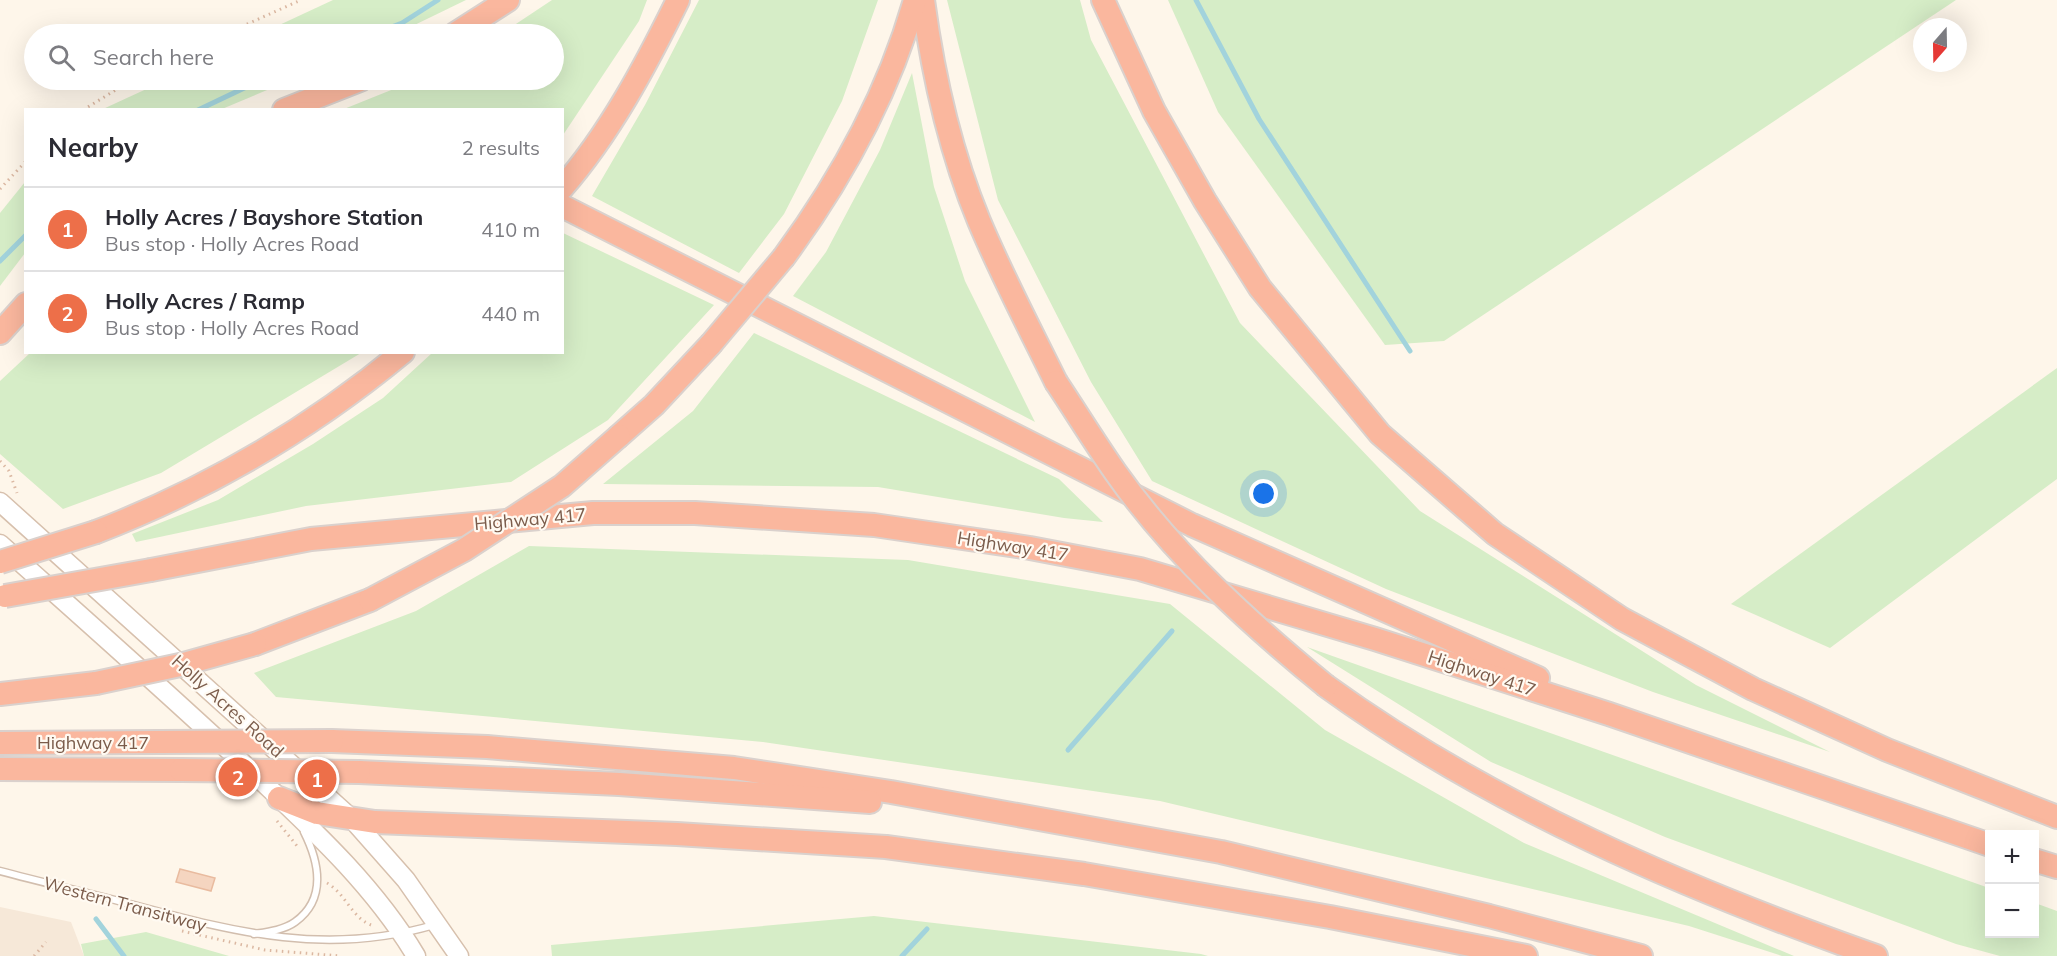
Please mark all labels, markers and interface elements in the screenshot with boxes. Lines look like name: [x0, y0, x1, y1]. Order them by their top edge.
north arrow: [1913, 18, 1967, 72]
search box: [24, 24, 564, 90]
icon: search: [45, 41, 78, 74]
text: Search here: [93, 43, 214, 71]
text: Nearby: [48, 131, 138, 164]
text: 2 results: [462, 135, 540, 160]
text: Holly Acres / Bayshore Station: [105, 203, 423, 231]
text: 1: [62, 217, 74, 242]
text: 410 m: [481, 217, 540, 242]
text: Bus stop · Holly Acres Road: [105, 231, 359, 256]
text: Holly Acres / Ramp: [105, 287, 305, 315]
text: 2: [62, 301, 74, 326]
text: 440 m: [481, 301, 540, 326]
text: Bus stop · Holly Acres Road: [105, 315, 359, 340]
your location: [1249, 479, 1278, 508]
street label: Highway 417: [473, 503, 587, 535]
street label: Highway 417: [956, 526, 1070, 566]
street label: Highway 417: [1425, 645, 1539, 701]
street label: Holly Acres Road: [167, 650, 289, 762]
street label: Highway 417: [37, 731, 149, 754]
pin: 2: [218, 754, 258, 800]
pin: 1: [298, 756, 336, 802]
map controls: [1985, 830, 2039, 938]
button: +: [1985, 830, 2039, 884]
street label: Western Transitway: [41, 871, 210, 937]
button: −: [1985, 884, 2039, 938]

